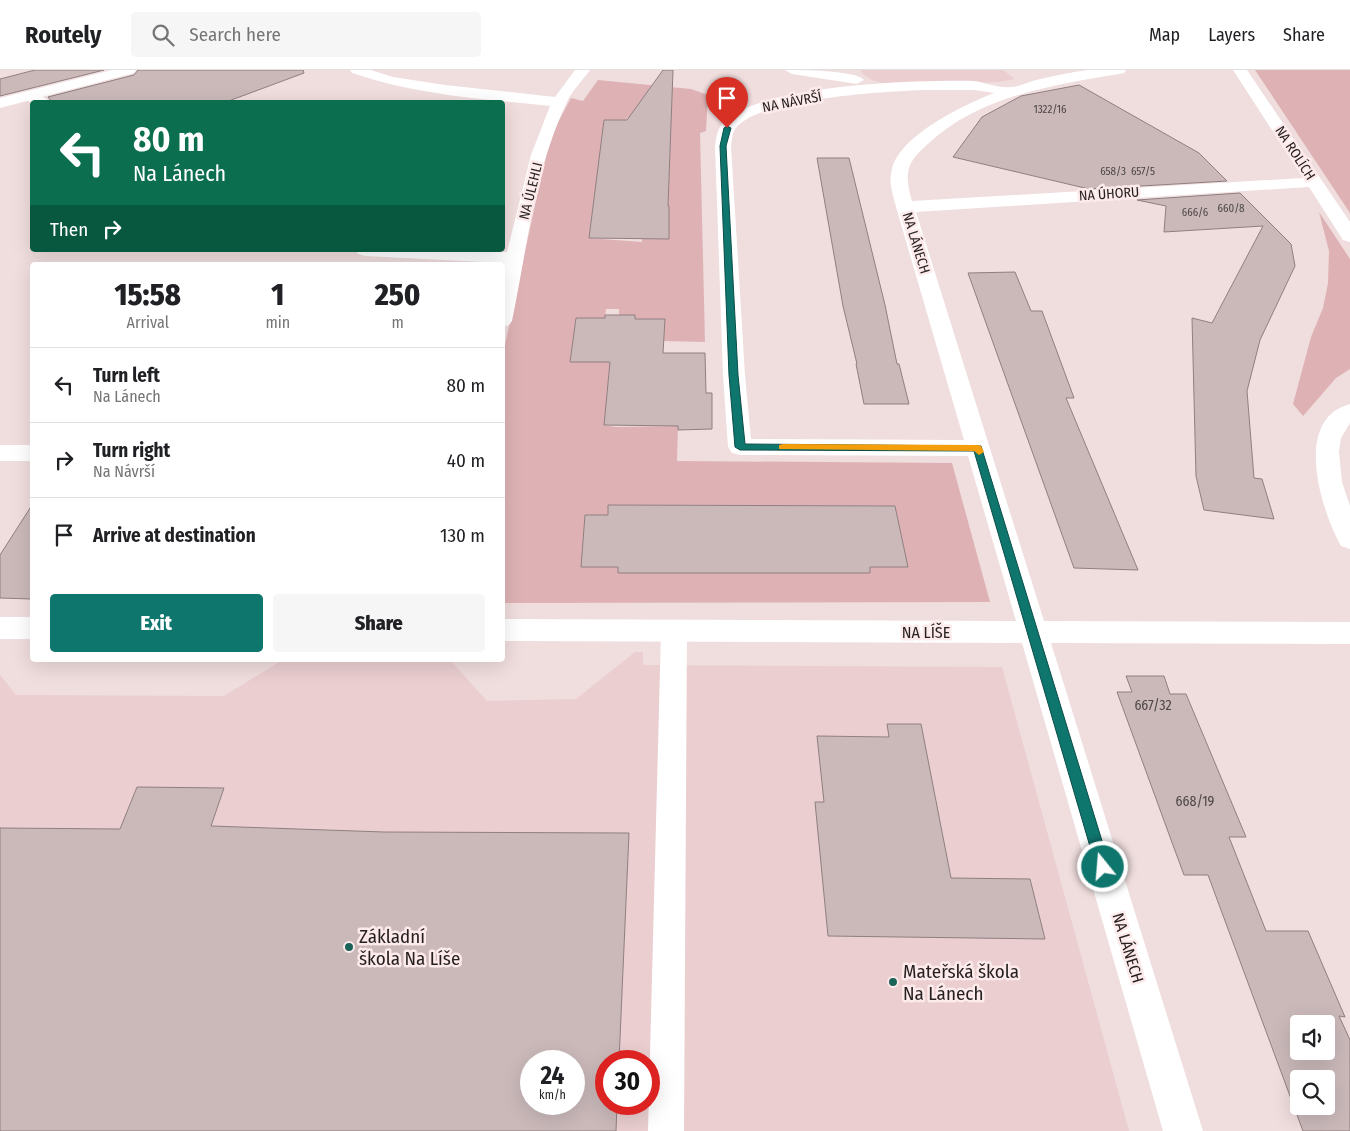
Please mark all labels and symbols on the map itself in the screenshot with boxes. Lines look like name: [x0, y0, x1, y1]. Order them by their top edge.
pin: [706, 77, 748, 128]
street label: NA NÁVRŠÍ: [761, 87, 823, 116]
house number: 1322/16: [1033, 103, 1067, 116]
street label: NA ROLÍCH: [1271, 122, 1320, 183]
street label: NA ÚLEHLI: [515, 160, 546, 221]
house number: 658/3: [1100, 165, 1126, 178]
house number: 657/5: [1131, 165, 1155, 178]
street label: NA ÚHORU: [1078, 182, 1140, 205]
house number: 660/8: [1217, 202, 1245, 215]
house number: 666/6: [1182, 206, 1209, 219]
street label: NA LÁNECH: [899, 210, 934, 276]
street label: NA LÍŠE: [902, 622, 950, 642]
house number: 667/32: [1134, 697, 1172, 714]
house number: 668/19: [1176, 793, 1215, 810]
position arrow: [1076, 840, 1128, 892]
street label: NA LÁNECH: [1108, 911, 1148, 985]
place label: Základní škola Na Líše: [359, 925, 460, 970]
marker: Základní škola Na Líše: [343, 941, 355, 953]
place label: Mateřská škola Na Lánech: [903, 960, 1019, 1005]
marker: Mateřská škola Na Lánech: [887, 976, 899, 988]
speed limit sign: 30: [595, 1050, 660, 1115]

